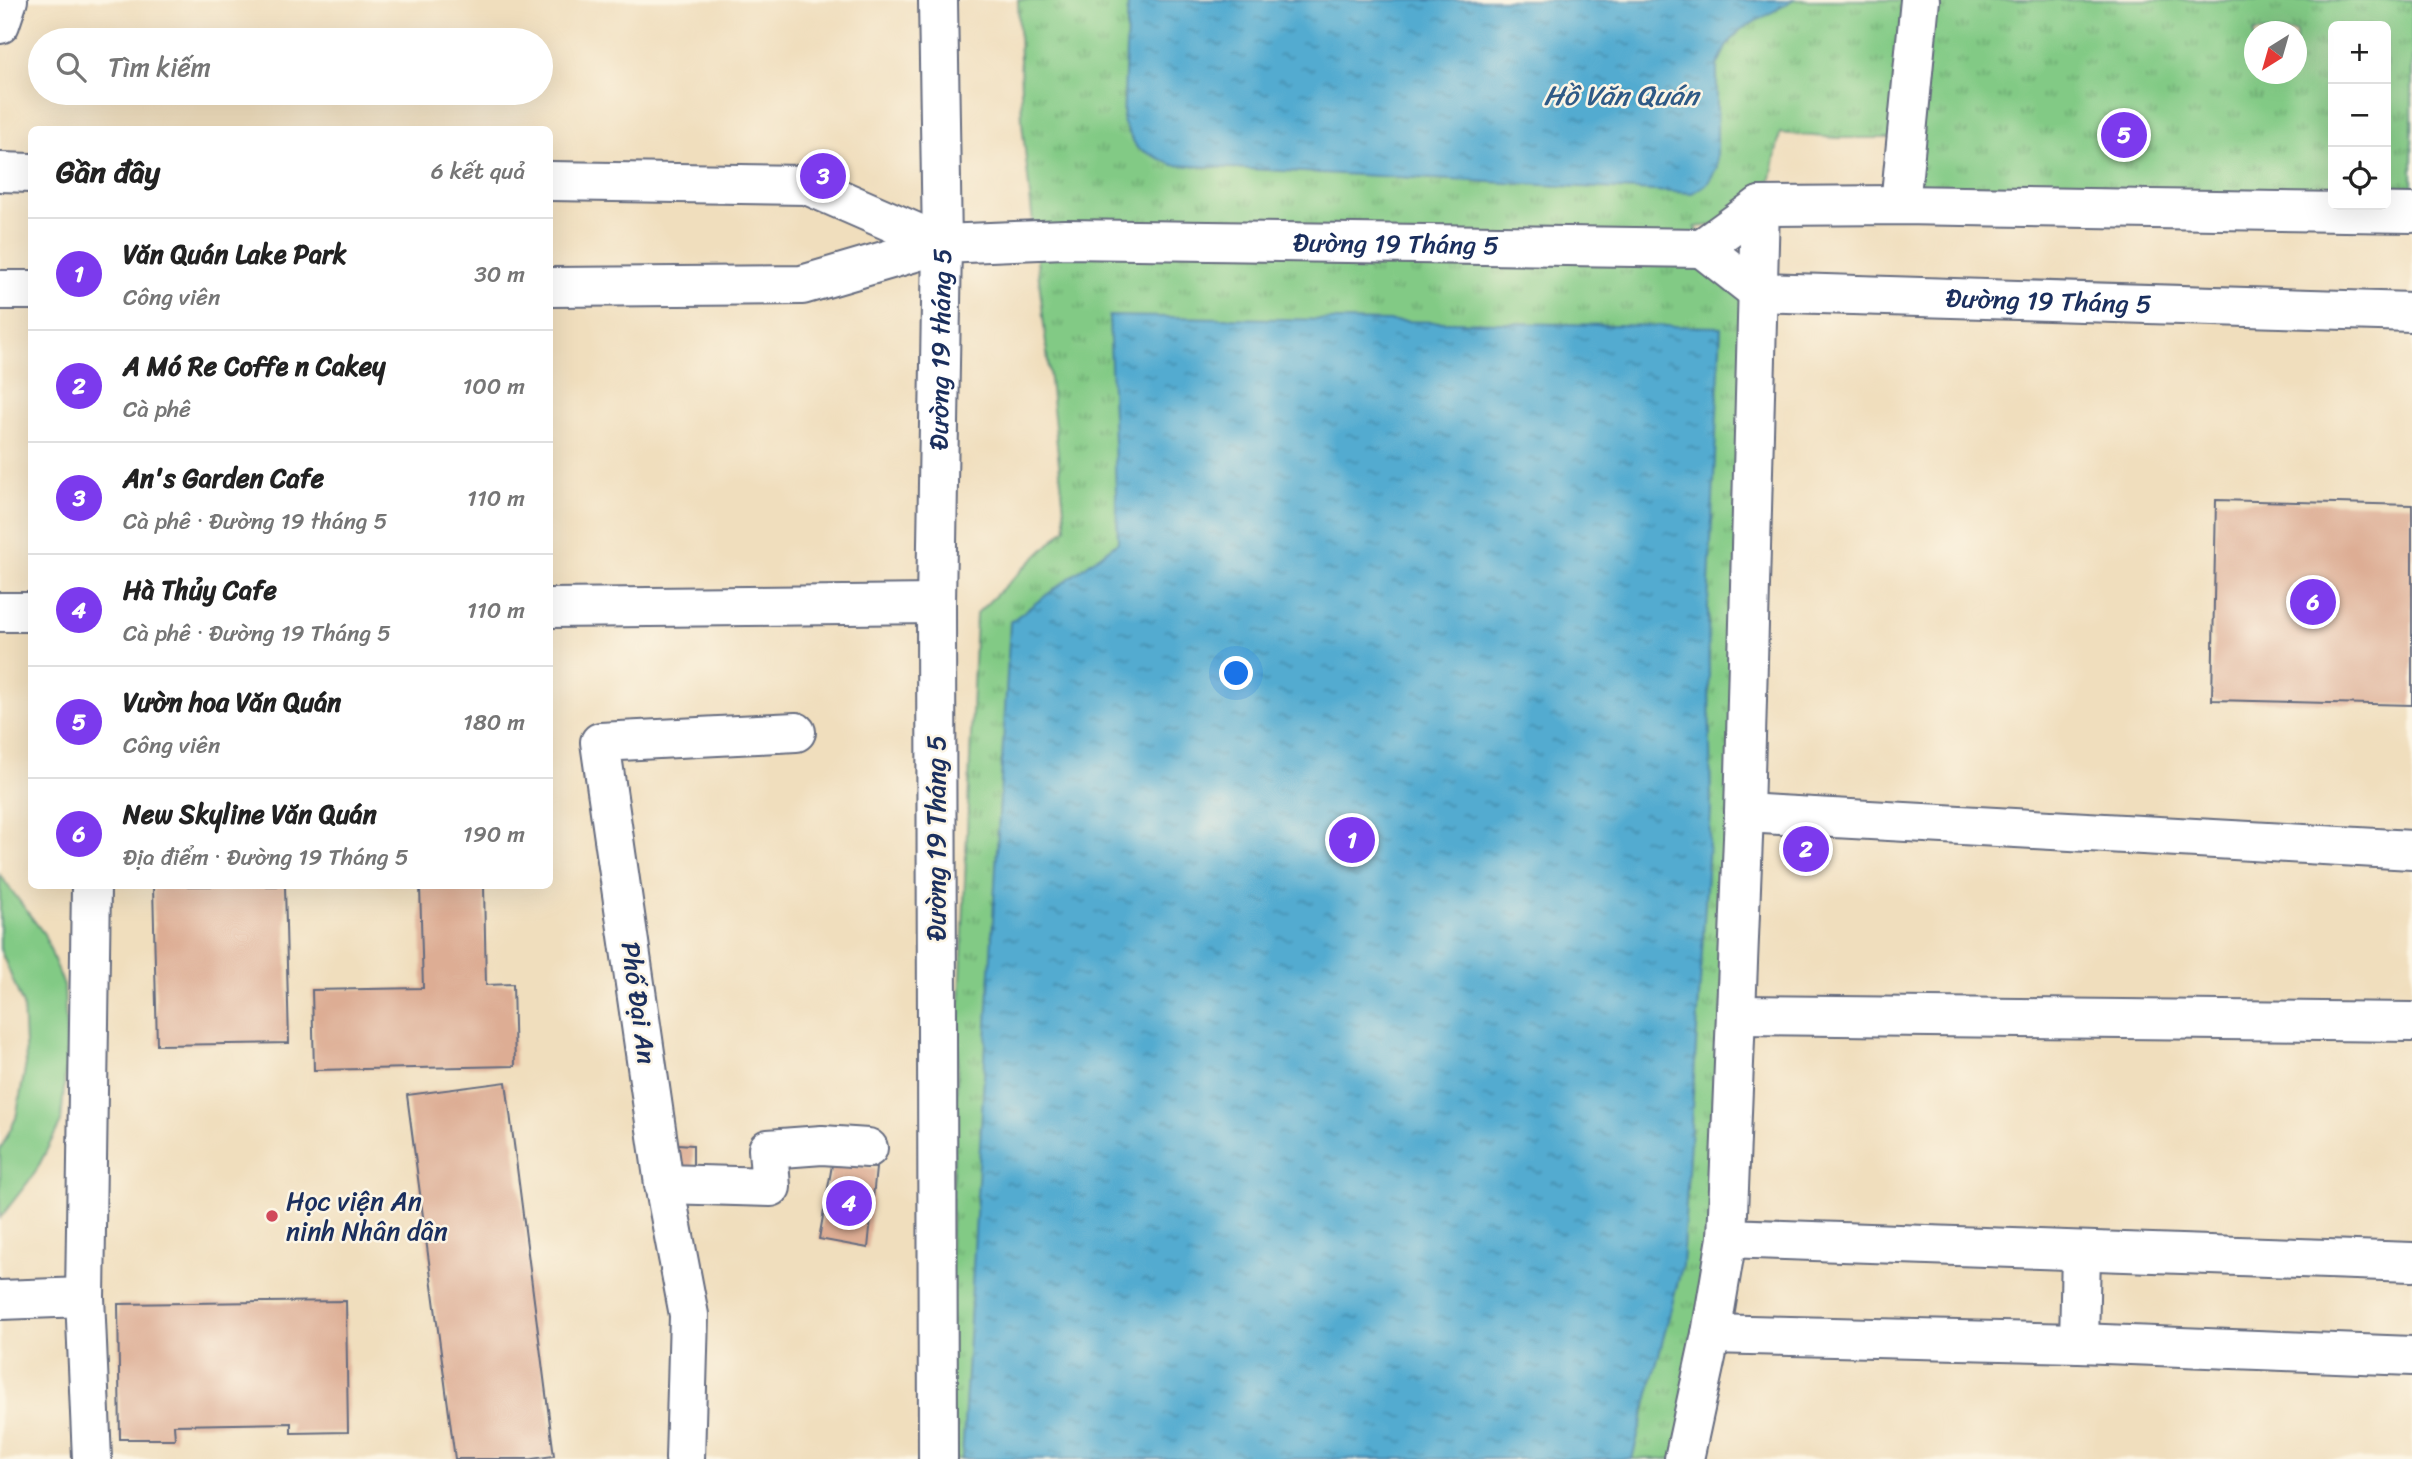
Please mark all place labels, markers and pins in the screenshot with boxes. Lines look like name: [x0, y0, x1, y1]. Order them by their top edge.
pin: 5: [2101, 109, 2147, 161]
pin: 3: [800, 150, 846, 202]
pin: 6: [2290, 576, 2336, 628]
pin: 1: [1329, 814, 1375, 866]
pin: 2: [1783, 823, 1829, 875]
pin: 4: [826, 1177, 872, 1229]
place label: Học viện An ninh Nhân dân: [286, 1178, 448, 1254]
marker: Học viện An ninh Nhân dân: [264, 1208, 280, 1224]

